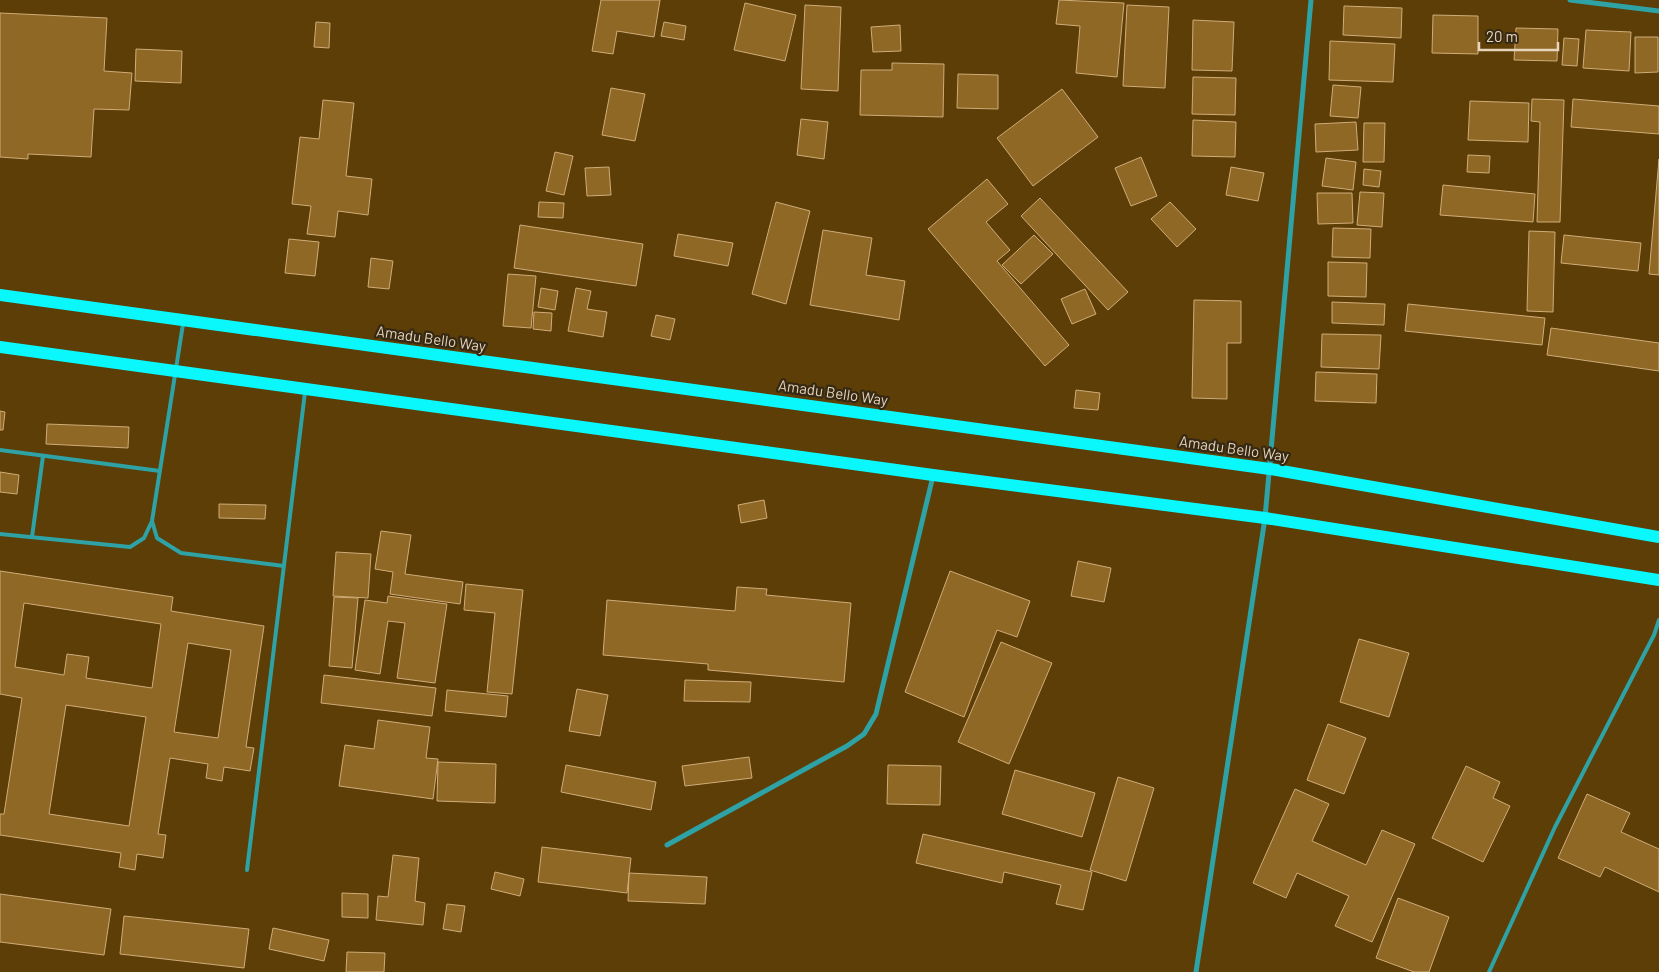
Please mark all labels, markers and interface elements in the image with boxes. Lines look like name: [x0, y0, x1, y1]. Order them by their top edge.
scale bar: [1479, 20, 1558, 52]
text: 20 m: [1486, 27, 1518, 45]
street label: Amadu Bello Way: [375, 321, 487, 355]
street label: Amadu Bello Way: [777, 375, 889, 409]
street label: Amadu Bello Way: [1178, 431, 1290, 465]

